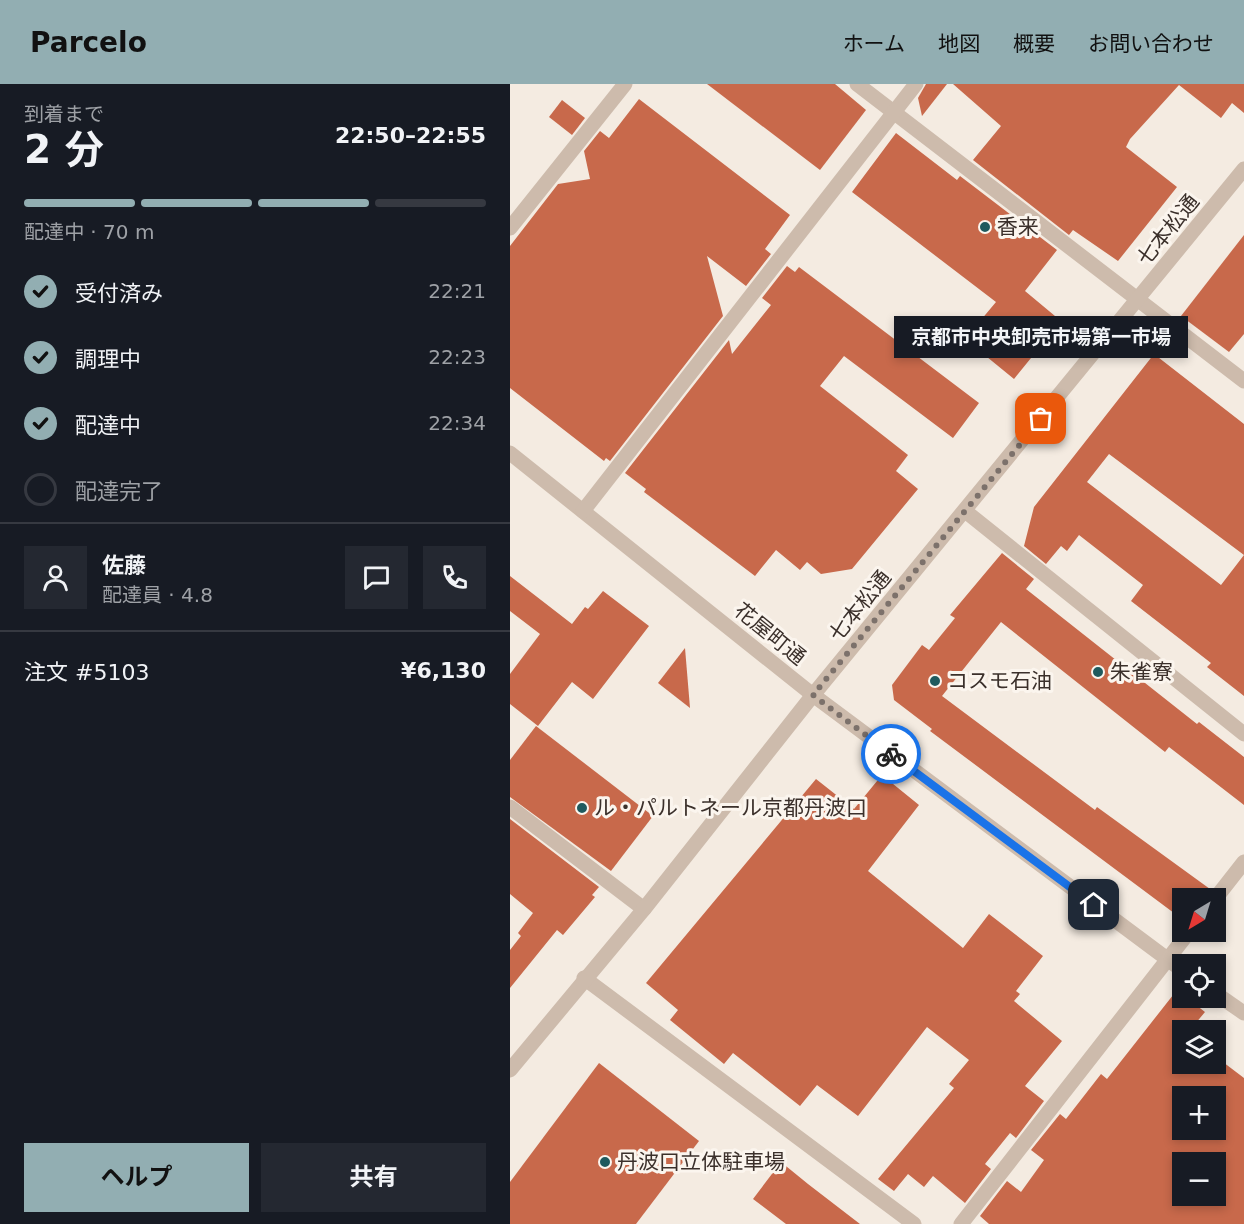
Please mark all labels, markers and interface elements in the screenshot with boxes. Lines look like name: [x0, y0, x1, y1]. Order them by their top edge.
text: Parcelo: [30, 26, 147, 59]
text: ホーム: [843, 32, 905, 56]
text: 地図: [938, 32, 980, 56]
text: 概要: [1013, 32, 1055, 56]
text: お問い合わせ: [1088, 32, 1214, 56]
text: 到着まで: [24, 102, 104, 126]
text: 22:50–22:55: [335, 123, 486, 148]
text: 2 分: [24, 127, 104, 172]
street label: 七本松通: [1132, 190, 1204, 270]
place label: 香来: [997, 215, 1039, 239]
text: 配達中 · 70 m: [24, 220, 154, 244]
marker: 香来: [978, 220, 992, 234]
icon: check: [24, 275, 57, 308]
text: 22:21: [428, 279, 486, 303]
text: 受付済み: [75, 281, 163, 306]
callout: 京都市中央卸売市場第一市場: [894, 317, 1188, 359]
text: 京都市中央卸売市場第一市場: [911, 325, 1171, 349]
icon: check: [24, 341, 57, 374]
text: 22:23: [428, 345, 486, 369]
text: 調理中: [75, 347, 141, 372]
pin: [1015, 393, 1066, 444]
icon: bag: [1024, 402, 1057, 435]
icon: check: [24, 407, 57, 440]
text: 22:34: [428, 411, 486, 435]
text: 配達中: [75, 413, 141, 438]
text: 配達完了: [75, 479, 163, 504]
button: person: [24, 546, 87, 609]
button: chat: [345, 546, 408, 609]
button: phone: [423, 546, 486, 609]
text: 佐藤: [102, 553, 146, 578]
street label: 七本松通: [824, 566, 896, 646]
text: 配達員 · 4.8: [102, 583, 213, 607]
street label: 花屋町通: [730, 598, 810, 670]
text: ¥6,130: [401, 658, 486, 683]
text: 注文 #5103: [24, 660, 149, 685]
place label: 朱雀寮: [1110, 660, 1173, 684]
marker: 朱雀寮: [1091, 665, 1105, 679]
place label: コスモ石油: [947, 669, 1052, 693]
marker: コスモ石油: [928, 674, 942, 688]
courier: [861, 724, 921, 784]
icon: bike: [875, 738, 908, 771]
place label: ル・パルトネール京都丹波口: [594, 796, 867, 820]
marker: ル・パルトネール京都丹波口: [575, 801, 589, 815]
pin: [1068, 879, 1119, 930]
icon: home: [1077, 888, 1110, 921]
north arrow: [1172, 888, 1226, 942]
map controls: [1172, 888, 1226, 1206]
button: locate: [1172, 954, 1226, 1008]
button: layers: [1172, 1020, 1226, 1074]
button: +: [1172, 1086, 1226, 1140]
button: ヘルプ: [24, 1143, 249, 1212]
button: 共有: [261, 1143, 486, 1212]
place label: 丹波口立体駐車場: [617, 1150, 785, 1174]
button: −: [1172, 1152, 1226, 1206]
marker: 丹波口立体駐車場: [598, 1155, 612, 1169]

